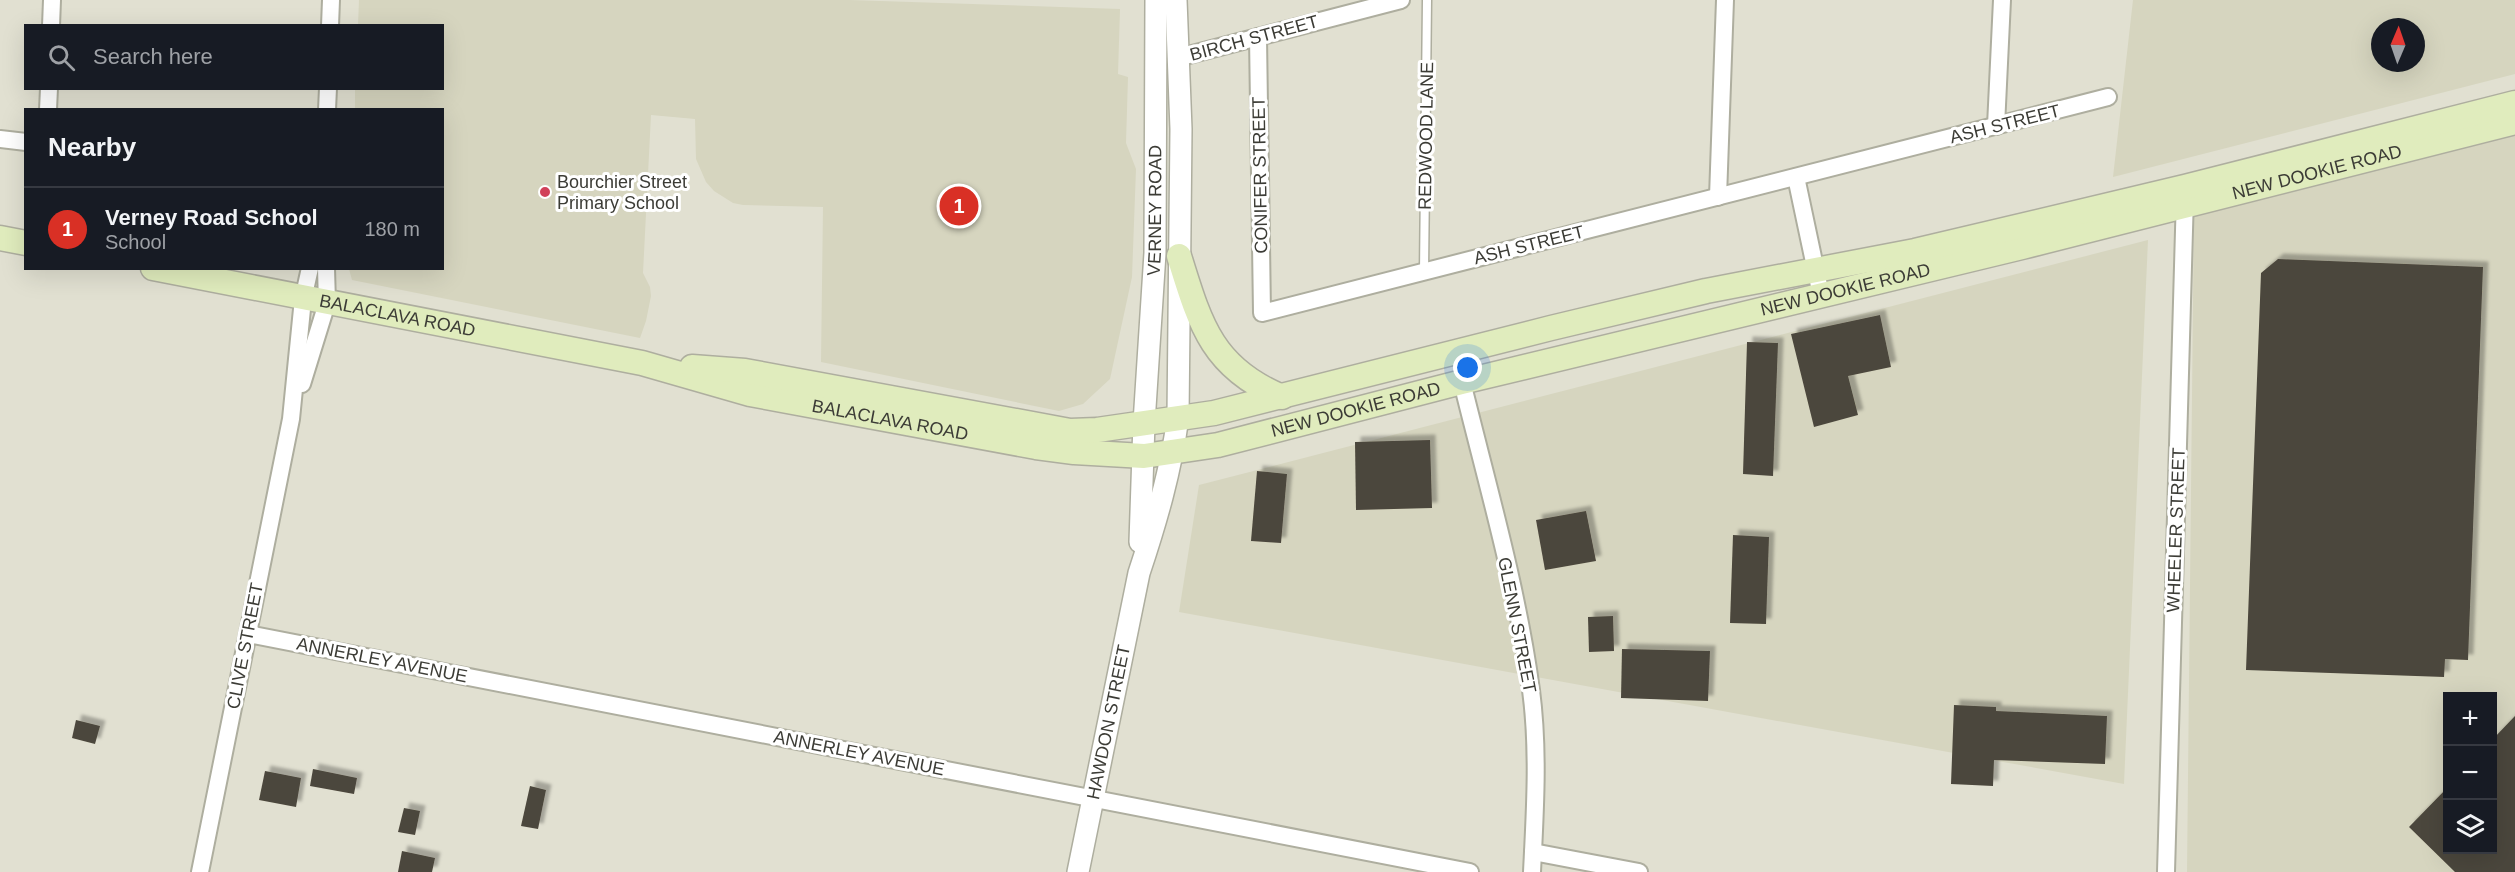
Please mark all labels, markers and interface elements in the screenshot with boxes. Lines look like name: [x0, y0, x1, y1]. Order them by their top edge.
street label: BIRCH STREET: [1188, 11, 1320, 65]
north arrow: [2371, 18, 2425, 72]
search box: [24, 24, 444, 90]
icon: search: [45, 41, 78, 74]
text: Search here: [93, 44, 213, 69]
street label: REDWOOD LANE: [1415, 62, 1437, 210]
street label: CONIFER STREET: [1249, 96, 1271, 254]
street label: ASH STREET: [1948, 101, 2062, 147]
text: Nearby: [48, 132, 136, 162]
street label: NEW DOOKIE ROAD: [2230, 141, 2404, 203]
street label: VERNEY ROAD: [1144, 145, 1165, 276]
place label: Bourchier Street Primary School: [557, 172, 687, 213]
pin: 1: [940, 184, 978, 228]
marker: Bourchier Street Primary School: [538, 185, 552, 199]
text: Verney Road School: [105, 205, 318, 230]
text: 1: [62, 218, 73, 240]
text: 180 m: [364, 218, 420, 240]
street label: ASH STREET: [1472, 222, 1586, 268]
text: School: [105, 231, 166, 253]
street label: NEW DOOKIE ROAD: [1758, 259, 1932, 320]
street label: BALACLAVA ROAD: [318, 291, 477, 340]
your location: [1453, 353, 1482, 382]
street label: NEW DOOKIE ROAD: [1269, 378, 1443, 441]
street label: BALACLAVA ROAD: [810, 396, 970, 444]
street label: WHEELER STREET: [2163, 447, 2189, 613]
street label: GLENN STREET: [1494, 555, 1540, 695]
street label: CLIVE STREET: [223, 581, 267, 711]
street label: ANNERLEY AVENUE: [295, 634, 469, 686]
street label: HAWDON STREET: [1083, 643, 1134, 801]
map controls: [2443, 692, 2497, 854]
button: +: [2443, 692, 2497, 746]
street label: ANNERLEY AVENUE: [772, 727, 946, 779]
button: −: [2443, 746, 2497, 800]
button: layers: [2443, 800, 2497, 854]

